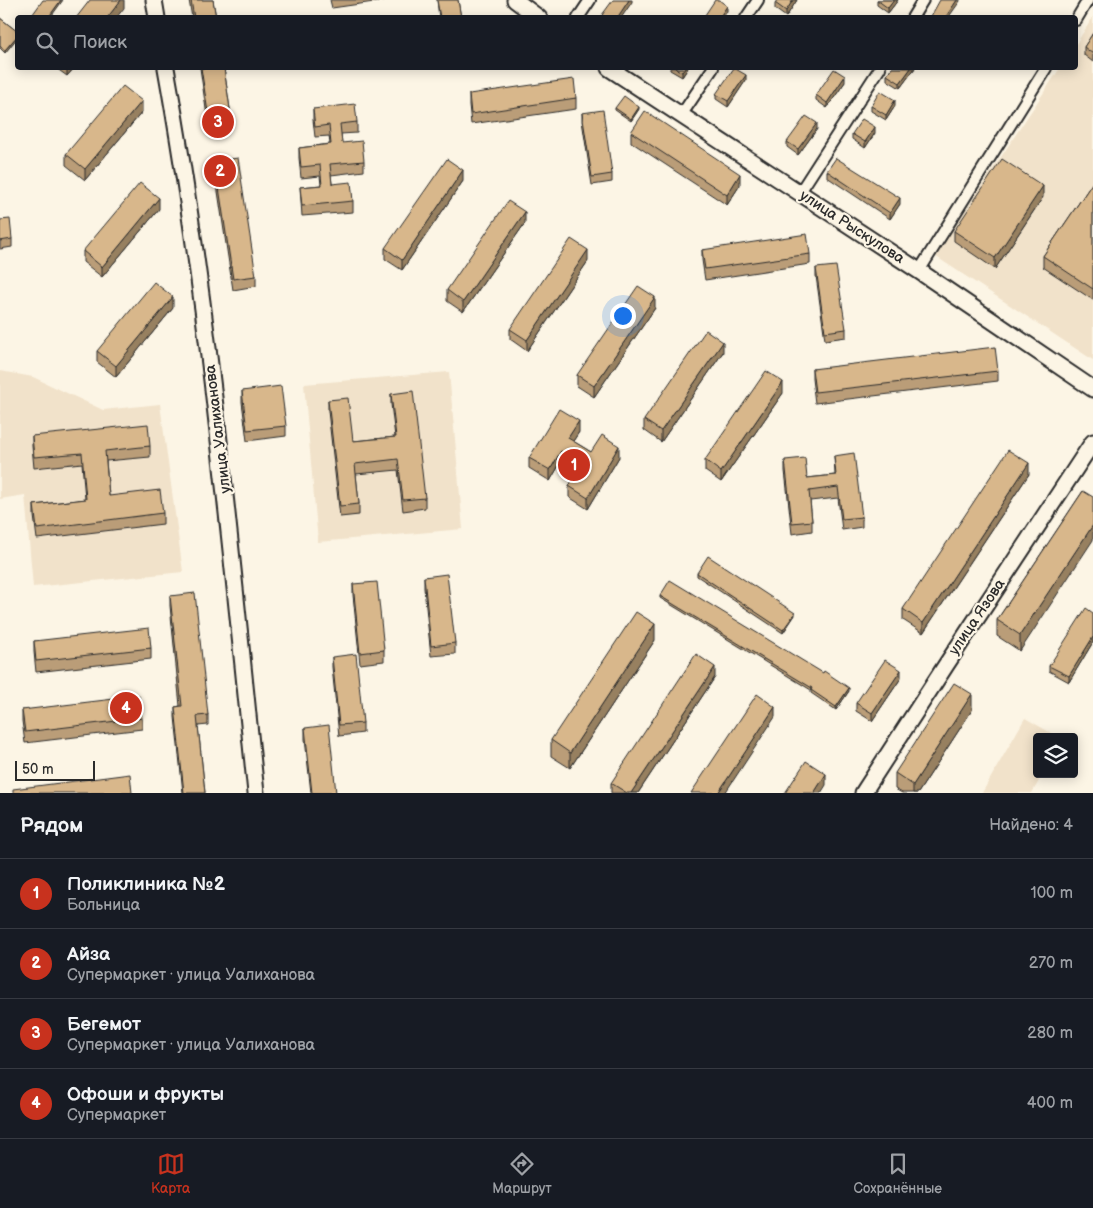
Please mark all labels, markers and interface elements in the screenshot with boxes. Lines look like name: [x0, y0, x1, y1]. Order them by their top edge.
search box: [15, 15, 1078, 70]
icon: search: [33, 29, 61, 57]
text: Поиск: [73, 31, 127, 54]
pin: 3: [202, 103, 234, 141]
pin: 2: [204, 152, 236, 190]
street label: улица Рыскулова: [796, 186, 908, 268]
your location: [610, 303, 636, 329]
street label: улица Уалиханова: [201, 363, 235, 494]
pin: 1: [558, 446, 590, 484]
street label: улица Язова: [945, 575, 1010, 659]
pin: 4: [110, 689, 142, 727]
map controls: [1033, 733, 1078, 778]
button: layers: [1033, 733, 1078, 778]
scale bar: [15, 758, 95, 781]
text: 50 m: [22, 761, 54, 778]
text: Рядом: [20, 813, 83, 838]
text: Найдено: 4: [989, 816, 1073, 835]
text: Поликлиника №2: [67, 873, 225, 896]
text: 1: [33, 884, 39, 903]
text: 100 m: [1030, 884, 1073, 903]
text: Больница: [67, 896, 140, 915]
text: Айза: [67, 943, 110, 966]
text: 2: [31, 954, 41, 973]
text: 270 m: [1029, 954, 1073, 973]
text: Супермаркет · улица Уалиханова: [67, 966, 315, 985]
text: Бегемот: [67, 1013, 141, 1036]
text: 3: [31, 1024, 41, 1043]
text: 280 m: [1027, 1024, 1073, 1043]
text: Супермаркет · улица Уалиханова: [67, 1036, 315, 1055]
text: Офоши и фрукты: [67, 1083, 224, 1106]
text: 4: [31, 1094, 41, 1113]
text: 400 m: [1027, 1094, 1073, 1113]
text: Супермаркет: [67, 1106, 166, 1125]
tab: Карта: [151, 1150, 190, 1197]
tab: Маршрут: [492, 1150, 552, 1197]
tab: Сохранённые: [854, 1150, 942, 1197]

